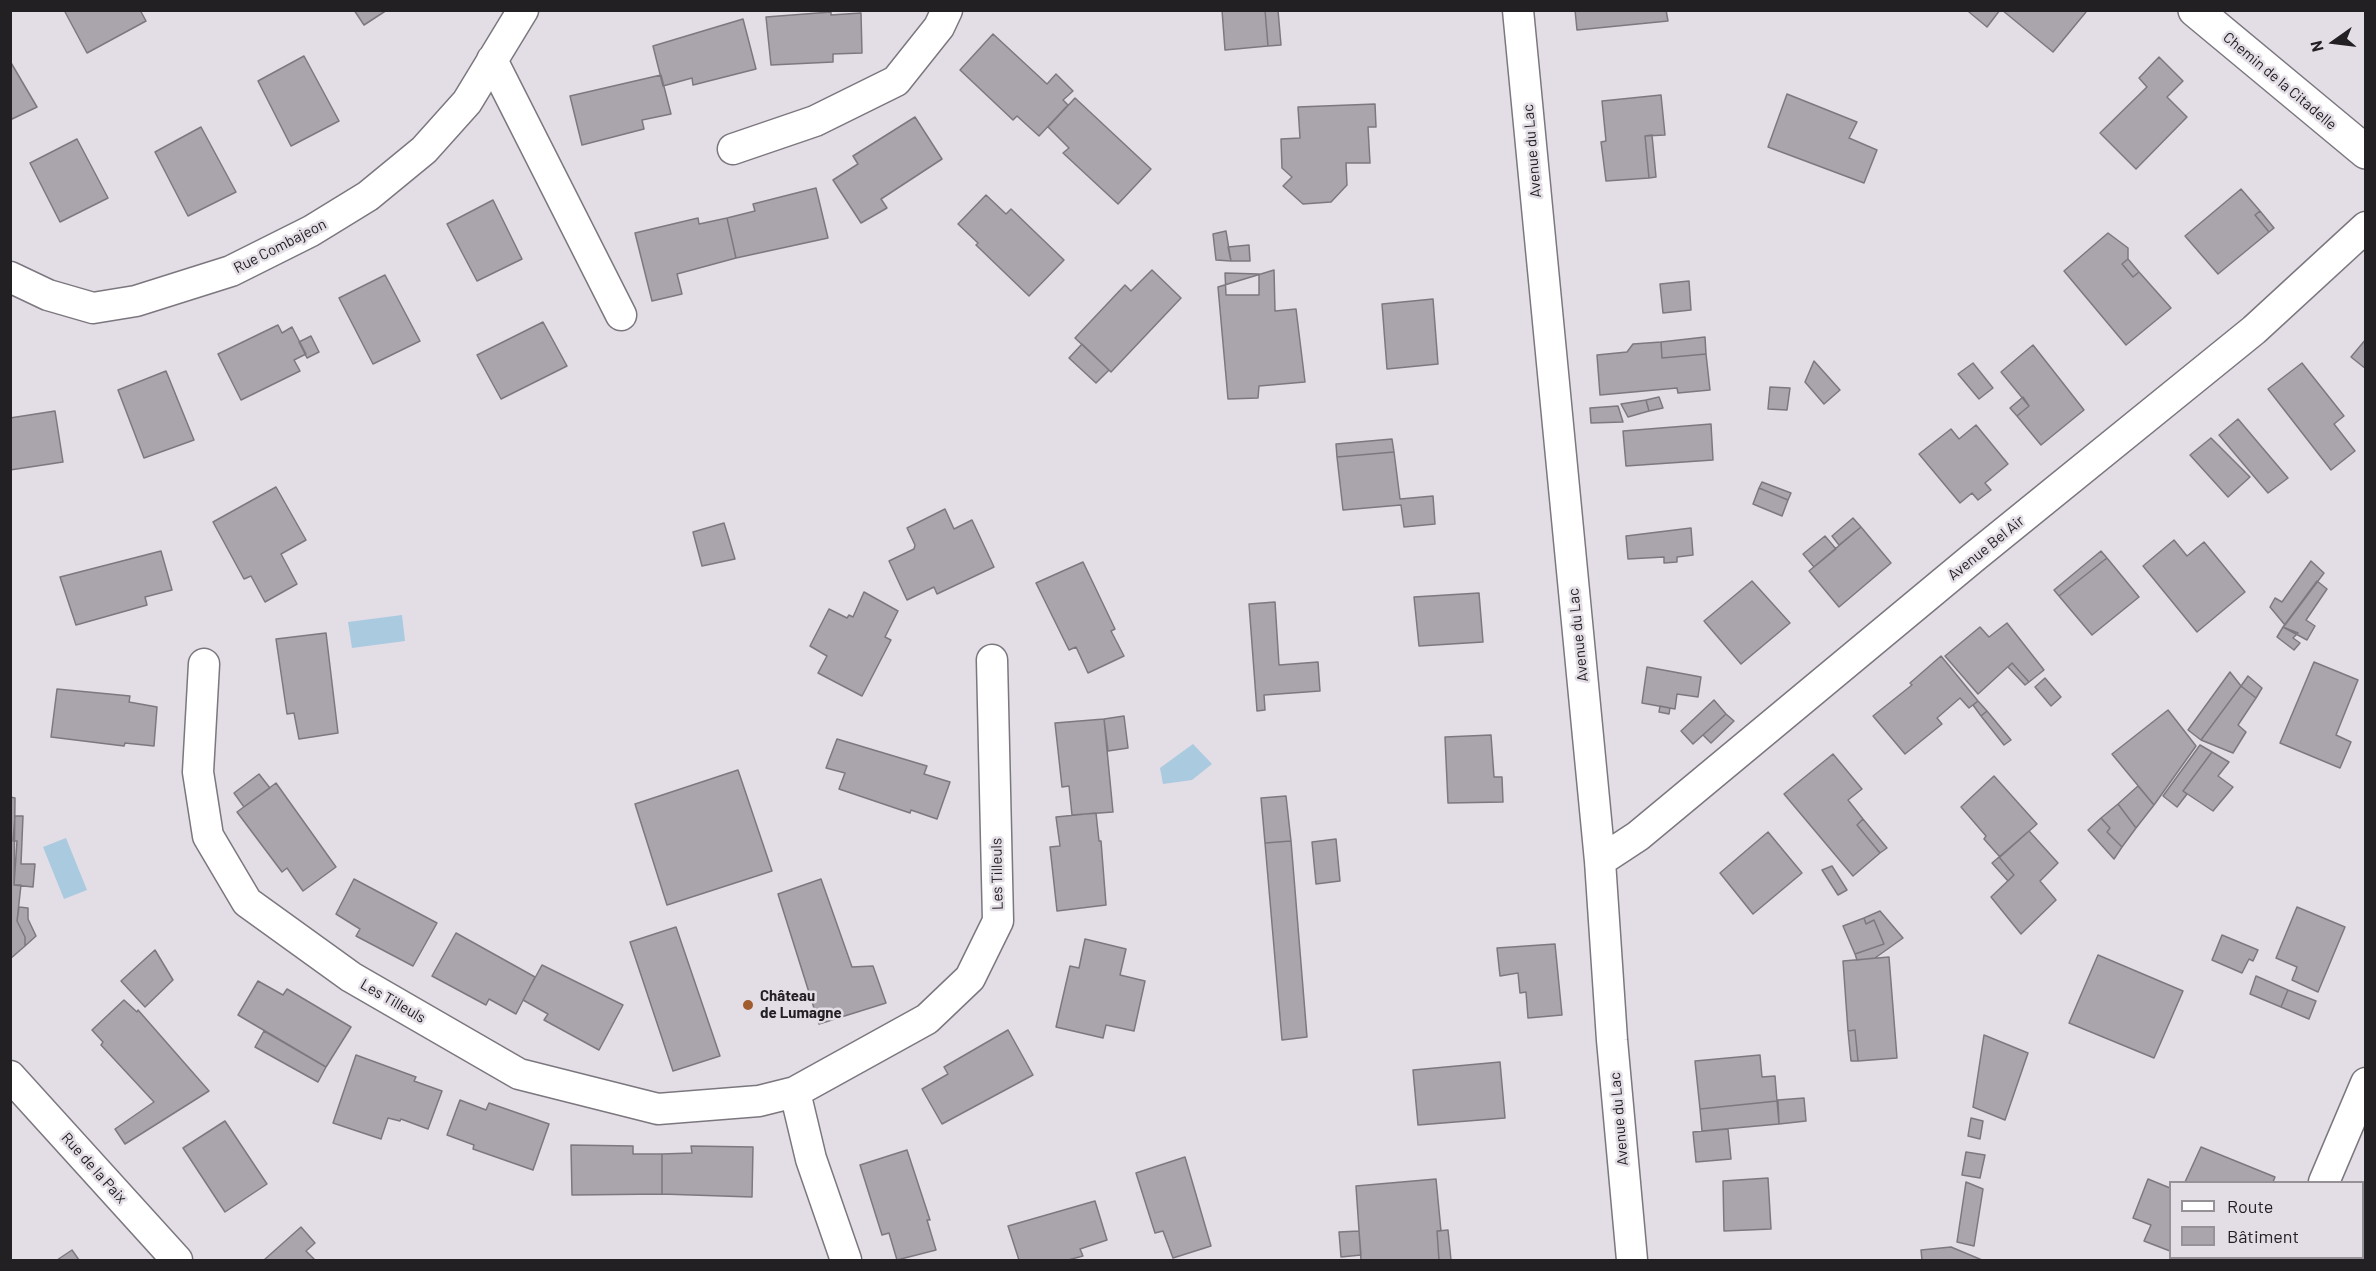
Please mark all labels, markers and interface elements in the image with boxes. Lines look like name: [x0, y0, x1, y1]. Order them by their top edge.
north arrow: [2304, 12, 2364, 72]
street label: Chemin de la Citadelle: [2220, 28, 2340, 134]
text: N: [2306, 39, 2327, 54]
street label: Avenue du Lac: [1519, 103, 1545, 199]
street label: Rue Combajeon: [231, 215, 329, 277]
street label: Avenue Bel Air: [1944, 512, 2028, 584]
street label: Avenue du Lac: [1564, 587, 1592, 683]
street label: Les Tilleuls: [987, 838, 1007, 910]
street label: Les Tilleuls: [357, 975, 429, 1027]
place label: Château de Lumagne: [760, 987, 842, 1022]
marker: Château de Lumagne: [741, 998, 755, 1012]
street label: Avenue du Lac: [1606, 1071, 1632, 1167]
street label: Rue de la Paix: [58, 1129, 130, 1207]
legend: [2169, 1181, 2364, 1259]
text: Route: [2227, 1195, 2273, 1217]
text: Bâtiment: [2227, 1225, 2299, 1247]

